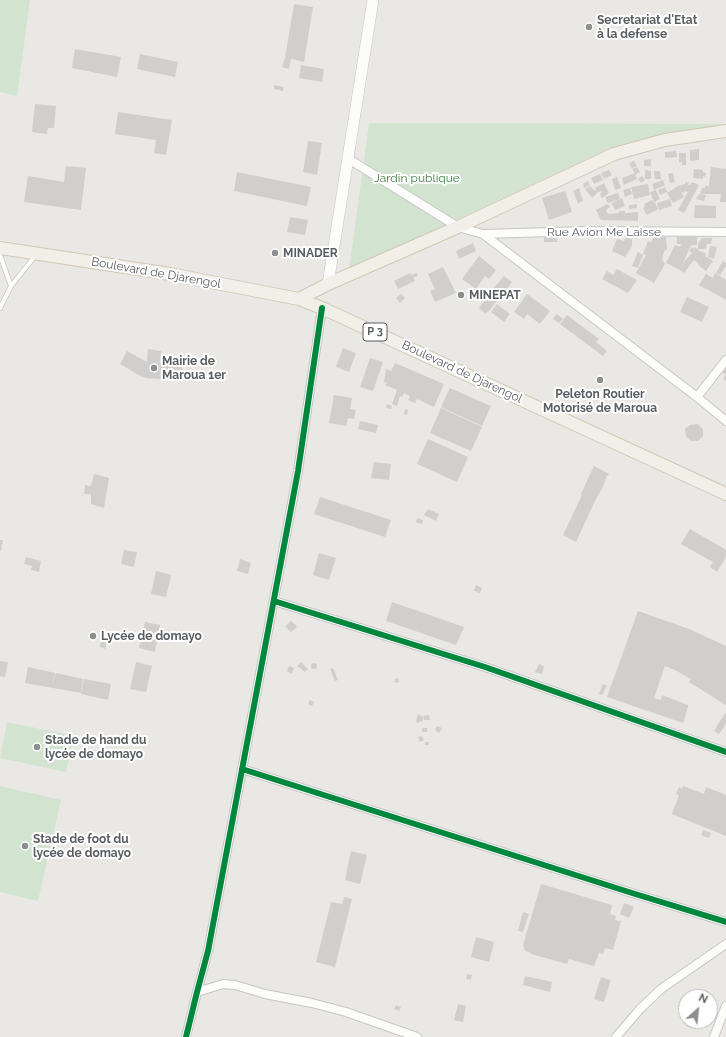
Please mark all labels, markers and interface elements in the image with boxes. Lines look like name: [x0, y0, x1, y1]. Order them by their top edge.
place label: Secretariat d'Etat à la defense: [597, 13, 697, 41]
marker: Secretariat d'Etat à la defense: [584, 22, 594, 32]
park label: Jardin publique: [374, 171, 460, 185]
street label: Rue Avion Me Laisse: [547, 225, 661, 239]
place label: MINADER: [283, 246, 338, 260]
marker: MINADER: [270, 248, 280, 258]
street label: Boulevard de Djarengol: [90, 255, 222, 291]
place label: MINEPAT: [469, 288, 521, 302]
marker: MINEPAT: [456, 290, 466, 300]
road number: P 3: [363, 323, 387, 341]
street label: Boulevard de Djarengol: [400, 338, 524, 406]
place label: Mairie de Maroua 1er: [162, 354, 226, 382]
marker: Mairie de Maroua 1er: [149, 363, 159, 373]
marker: Peleton Routier Motorisé de Maroua: [595, 375, 605, 385]
place label: Peleton Routier Motorisé de Maroua: [543, 387, 657, 415]
place label: Lycée de domayo: [101, 629, 202, 643]
marker: Lycée de domayo: [88, 631, 98, 641]
place label: Stade de hand du lycée de domayo: [45, 733, 146, 761]
marker: Stade de hand du lycée de domayo: [32, 742, 42, 752]
place label: Stade de foot du lycée de domayo: [33, 832, 131, 860]
marker: Stade de foot du lycée de domayo: [20, 841, 30, 851]
north arrow: [678, 989, 718, 1029]
text: N: [697, 991, 710, 1006]

